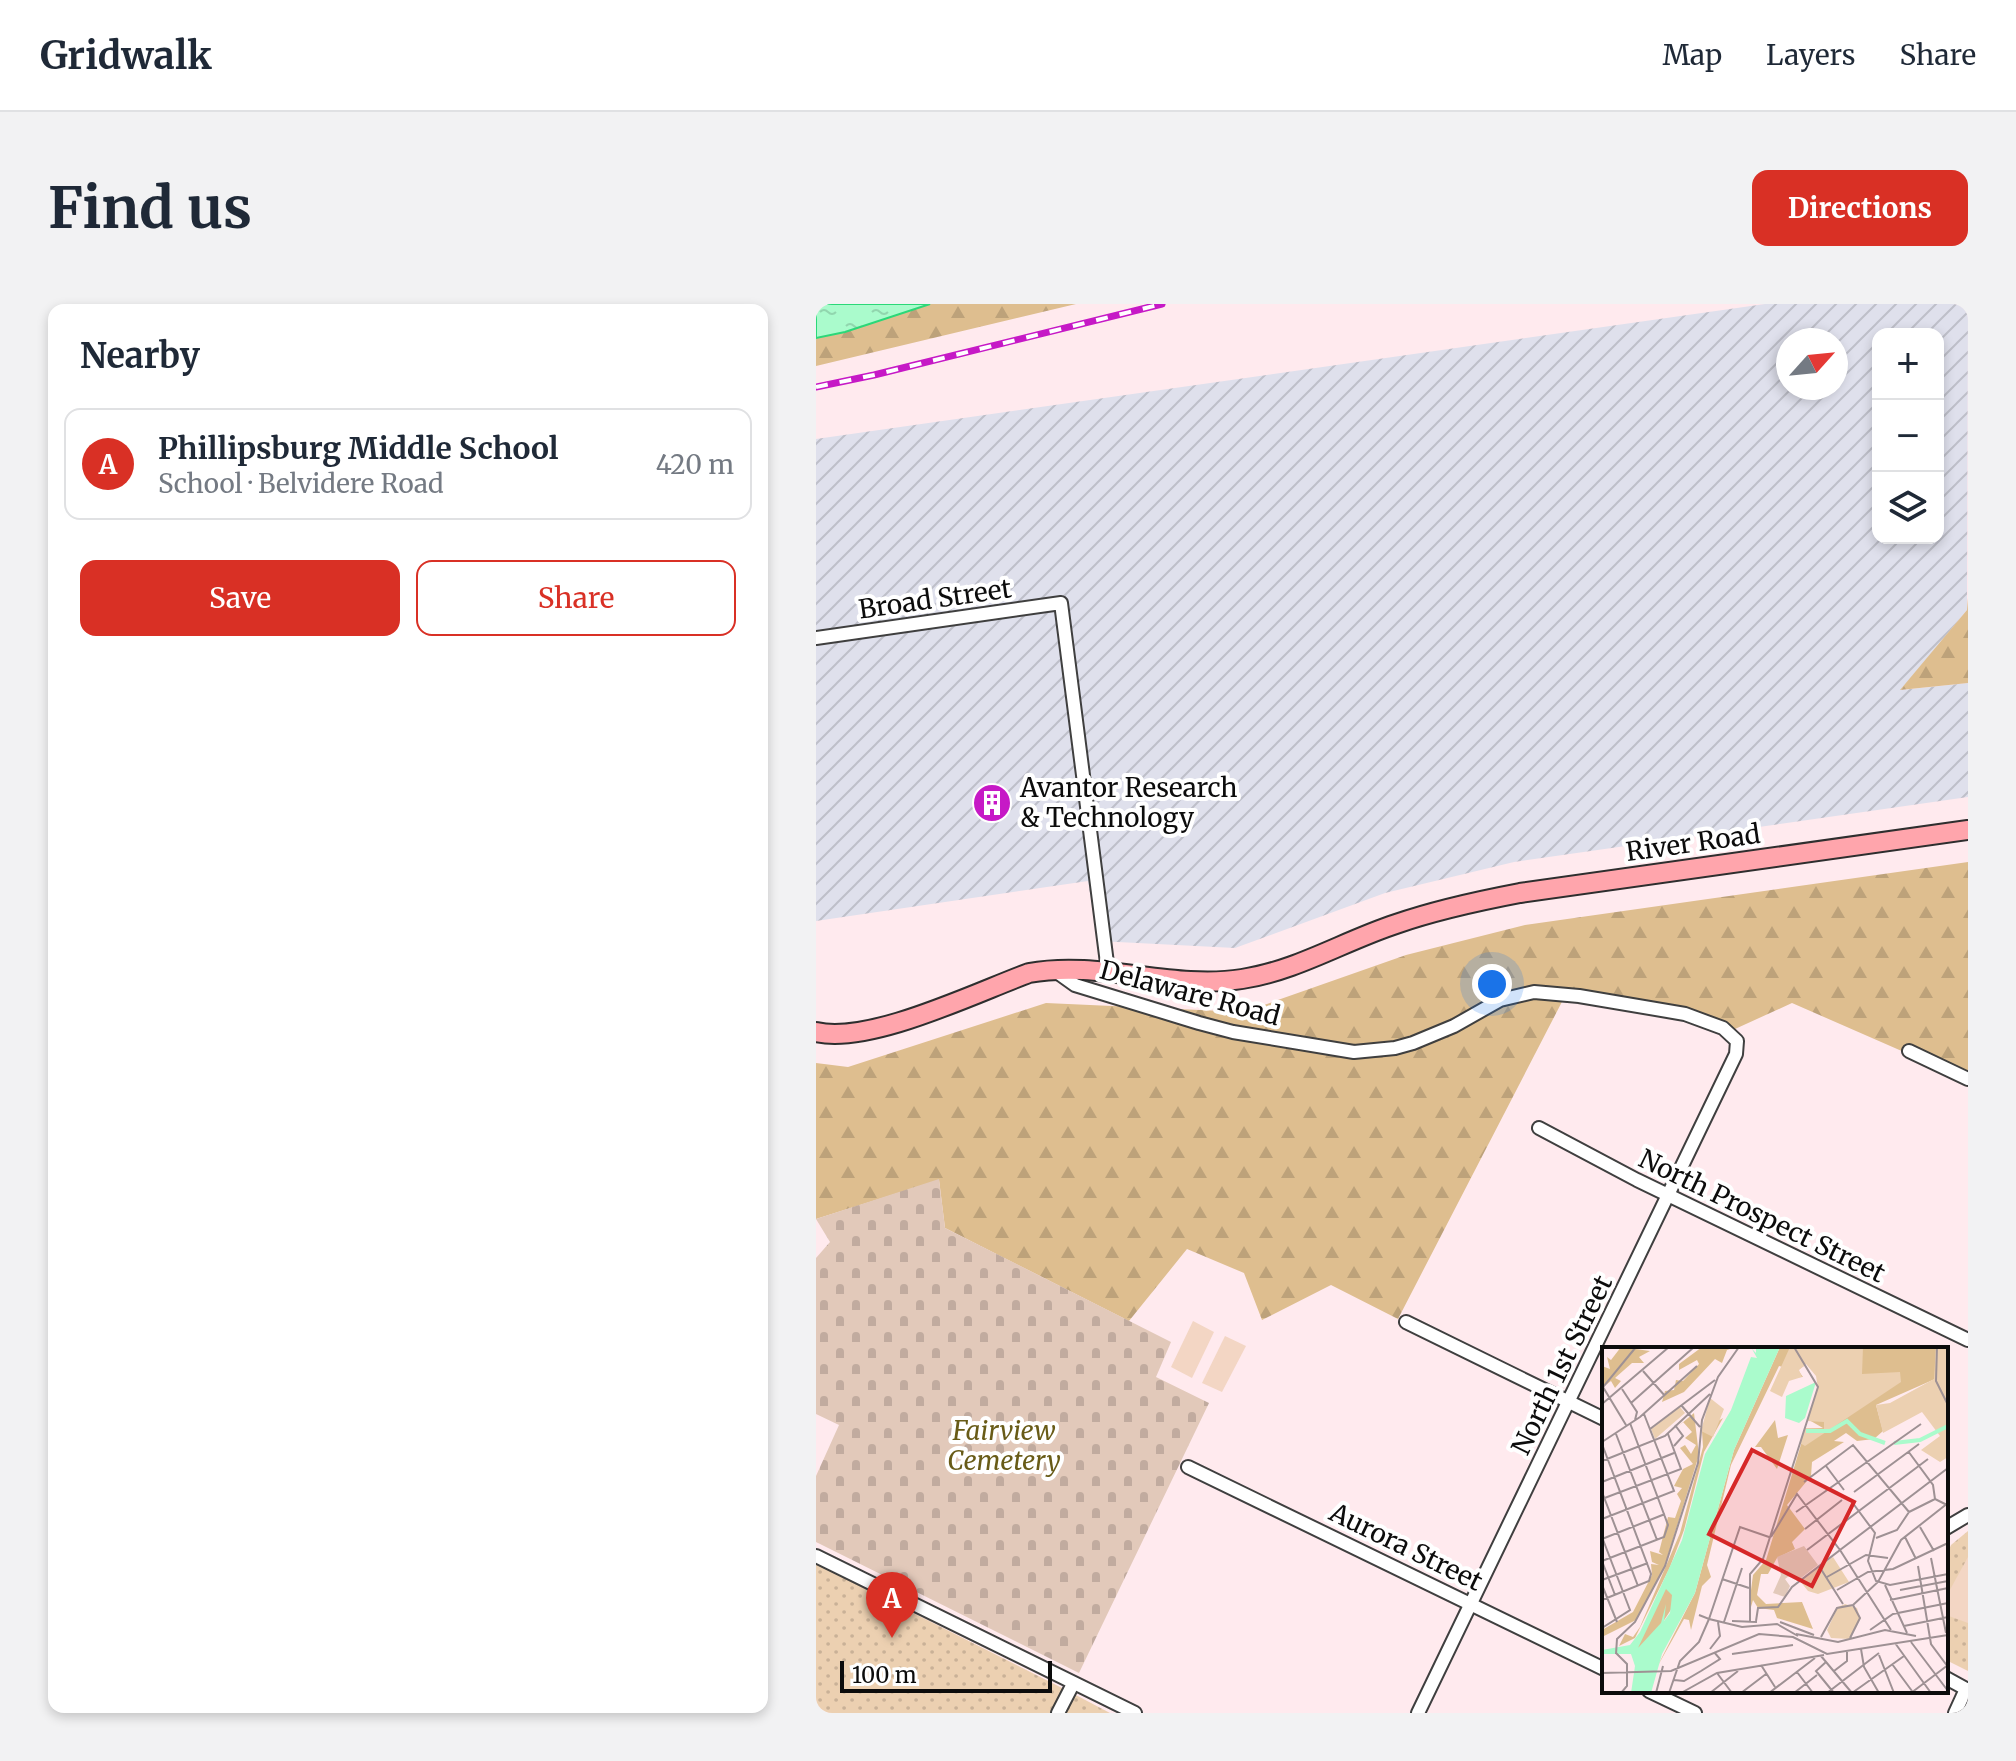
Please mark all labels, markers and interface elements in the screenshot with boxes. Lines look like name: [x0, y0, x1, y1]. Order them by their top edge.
text: Gridwalk: [40, 32, 212, 79]
text: Map: [1662, 37, 1722, 73]
text: Layers: [1766, 37, 1855, 73]
text: Share: [1899, 37, 1976, 73]
button: Directions: [1752, 170, 1968, 246]
text: Find us: [48, 173, 252, 243]
north arrow: [1776, 328, 1848, 400]
map controls: [1872, 328, 1944, 544]
button: +: [1872, 328, 1944, 400]
text: Nearby: [80, 335, 200, 377]
button: −: [1872, 400, 1944, 472]
text: Phillipsburg Middle School: [158, 429, 559, 467]
text: A: [99, 448, 117, 481]
text: 420 m: [656, 448, 734, 481]
text: School · Belvidere Road: [158, 467, 444, 500]
button: layers: [1872, 472, 1944, 544]
button: Save: [80, 560, 400, 636]
button: Share: [416, 560, 736, 636]
street label: Broad Street: [856, 571, 1014, 626]
place label: Avantor Research & Technology: [1019, 771, 1237, 834]
building icon: Avantor Research & Technology: [971, 782, 1013, 824]
street label: River Road: [1624, 817, 1763, 868]
street label: Delaware Road: [1096, 953, 1284, 1033]
your location: [1472, 964, 1512, 1004]
street label: North Prospect Street: [1634, 1142, 1891, 1290]
street label: North 1st Street: [1504, 1270, 1619, 1460]
inset map: [1602, 1347, 1948, 1693]
park label: Fairview Cemetery: [947, 1414, 1061, 1477]
street label: Aurora Street: [1324, 1495, 1488, 1598]
pin: A: [866, 1572, 918, 1638]
scale bar: [840, 1657, 1052, 1693]
text: 100 m: [852, 1661, 917, 1689]

